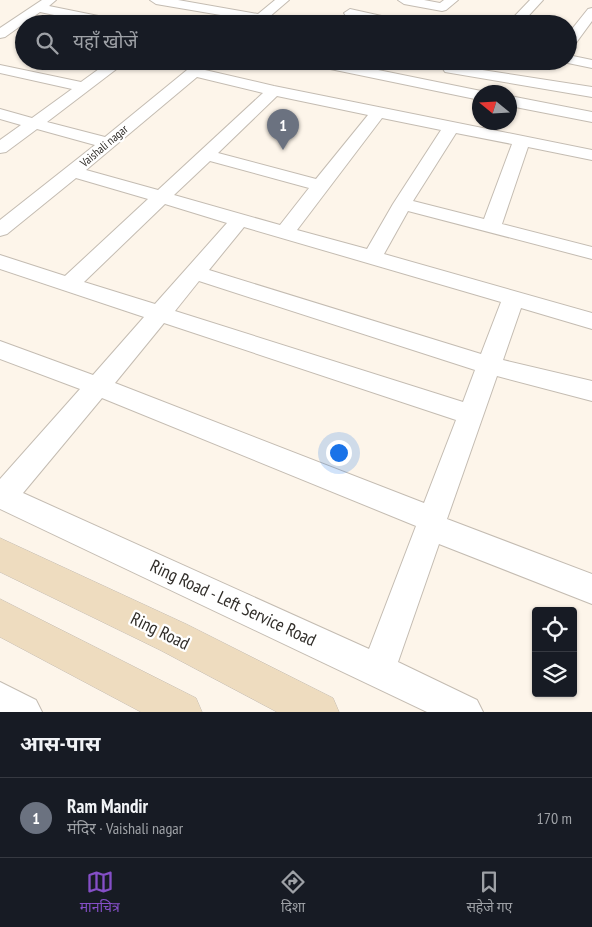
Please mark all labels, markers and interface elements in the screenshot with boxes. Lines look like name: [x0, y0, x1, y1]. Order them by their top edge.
search box: [15, 15, 577, 70]
icon: search: [33, 29, 61, 57]
text: यहाँ खोजें: [73, 29, 138, 53]
north arrow: [472, 85, 517, 130]
pin: 1: [267, 109, 299, 150]
street label: Vaishali nagar: [76, 121, 131, 171]
your location: [326, 440, 352, 466]
street label: Ring Road - Left Service Road: [146, 555, 320, 651]
map controls: [532, 607, 577, 697]
button: locate: [532, 607, 577, 652]
street label: Ring Road: [127, 608, 193, 654]
button: layers: [532, 652, 577, 697]
text: आस-पास: [20, 730, 100, 757]
text: Ram Mandir: [67, 794, 148, 818]
text: 1: [32, 808, 40, 828]
text: 170 m: [537, 808, 572, 828]
text: मंदिर · Vaishali nagar: [67, 818, 183, 838]
tab: मानचित्र: [80, 868, 120, 918]
tab: दिशा: [279, 868, 307, 918]
tab: सहेजे गए: [466, 868, 512, 918]

